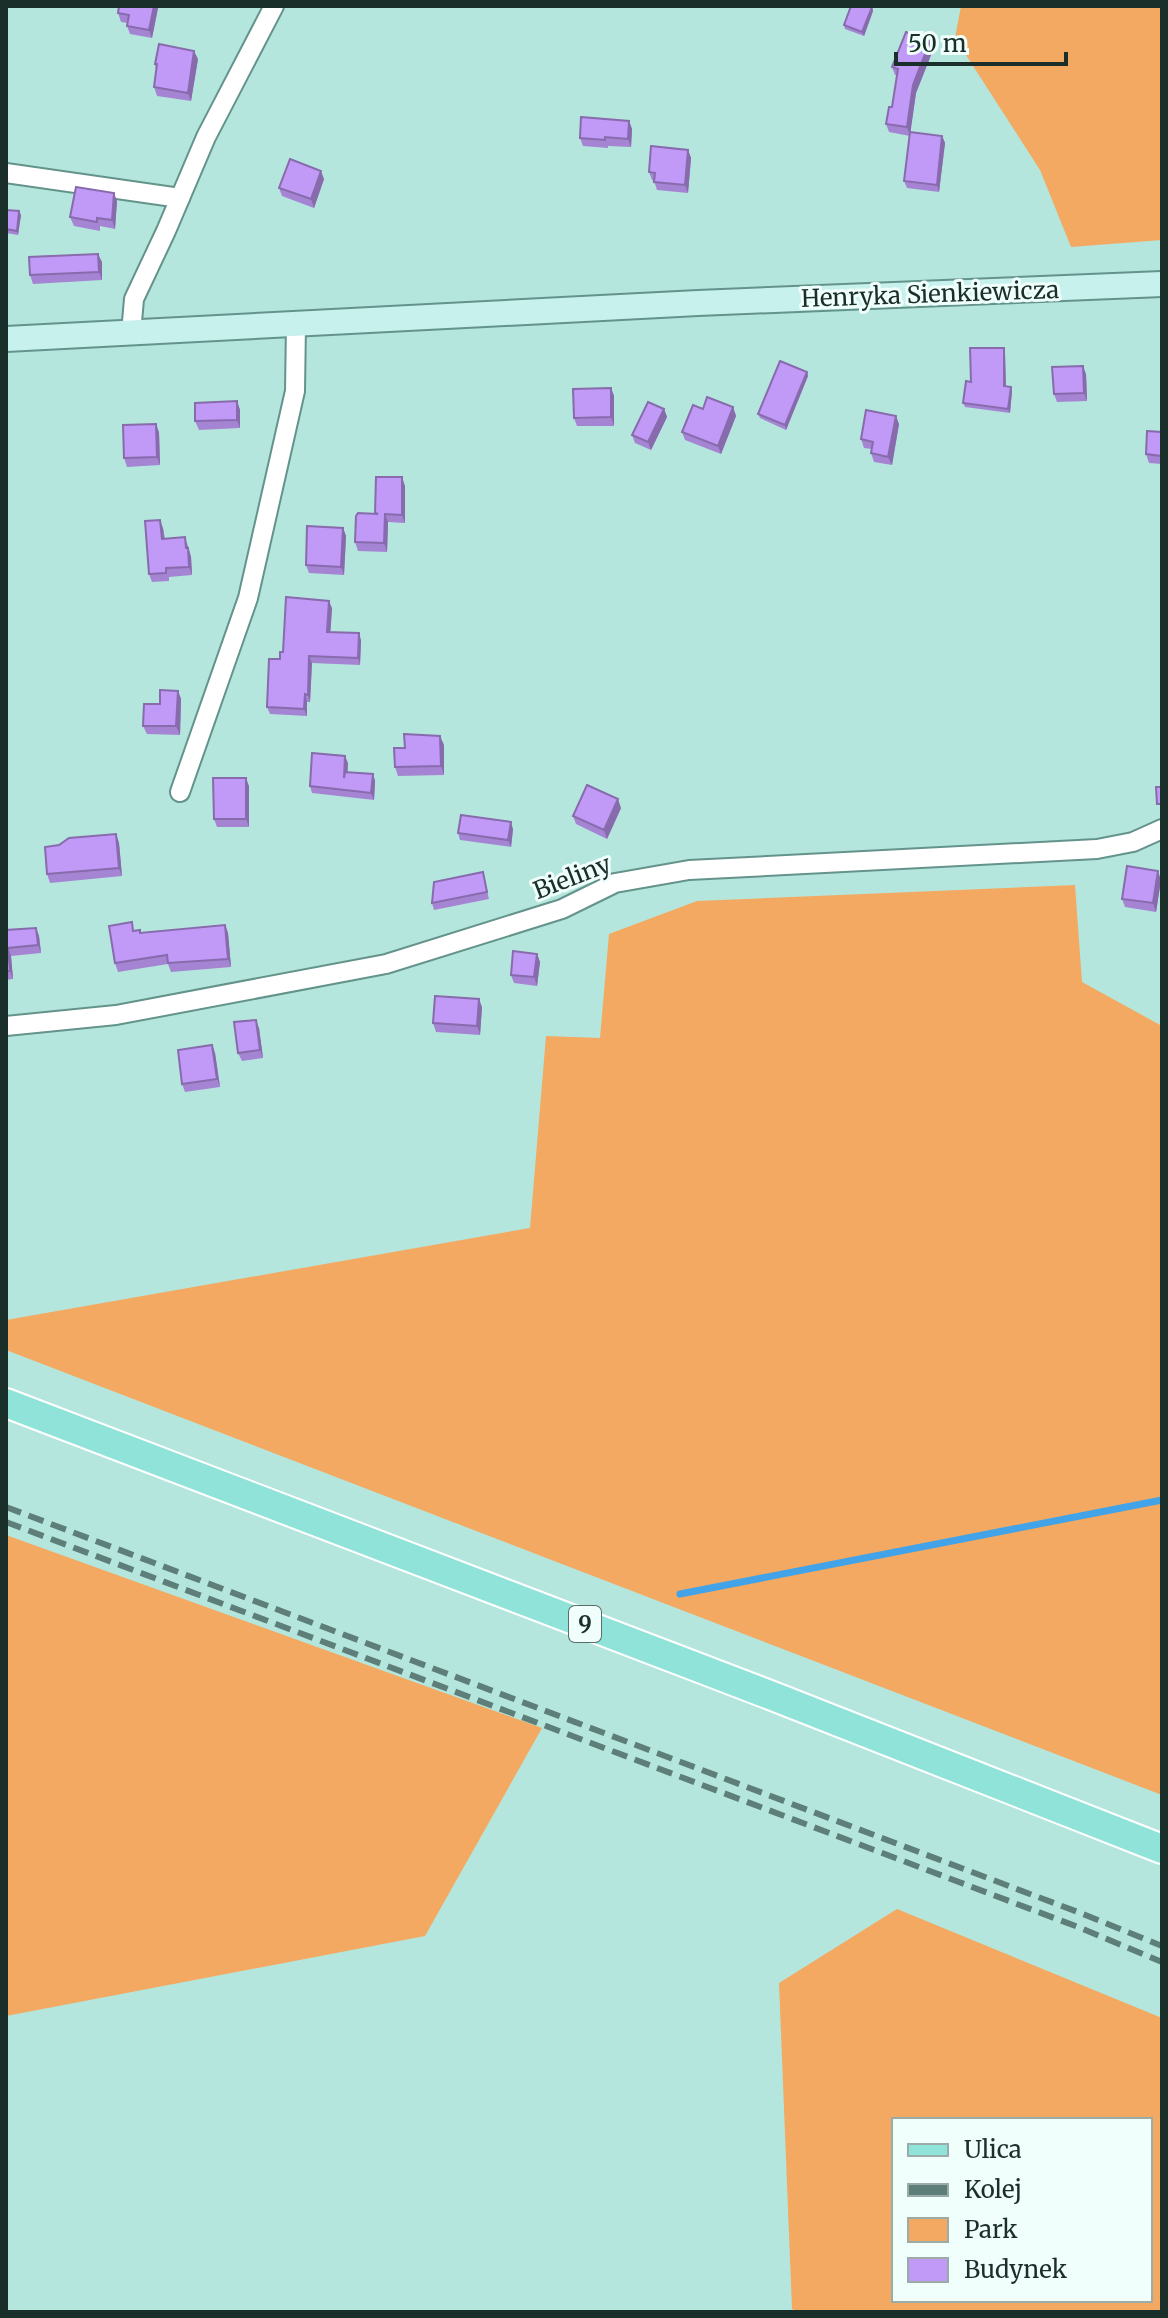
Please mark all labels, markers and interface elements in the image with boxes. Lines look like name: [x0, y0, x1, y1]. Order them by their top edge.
scale bar: [896, 16, 1066, 66]
text: 50 m: [908, 28, 967, 59]
street label: Henryka Sienkiewicza: [800, 274, 1060, 314]
street label: Bieliny: [529, 848, 615, 906]
road number: 9: [569, 1606, 601, 1642]
legend: [892, 2118, 1152, 2302]
text: Ulica: [964, 2134, 1022, 2165]
text: Kolej: [964, 2174, 1022, 2205]
text: Park: [964, 2214, 1018, 2245]
text: Budynek: [964, 2254, 1068, 2285]

